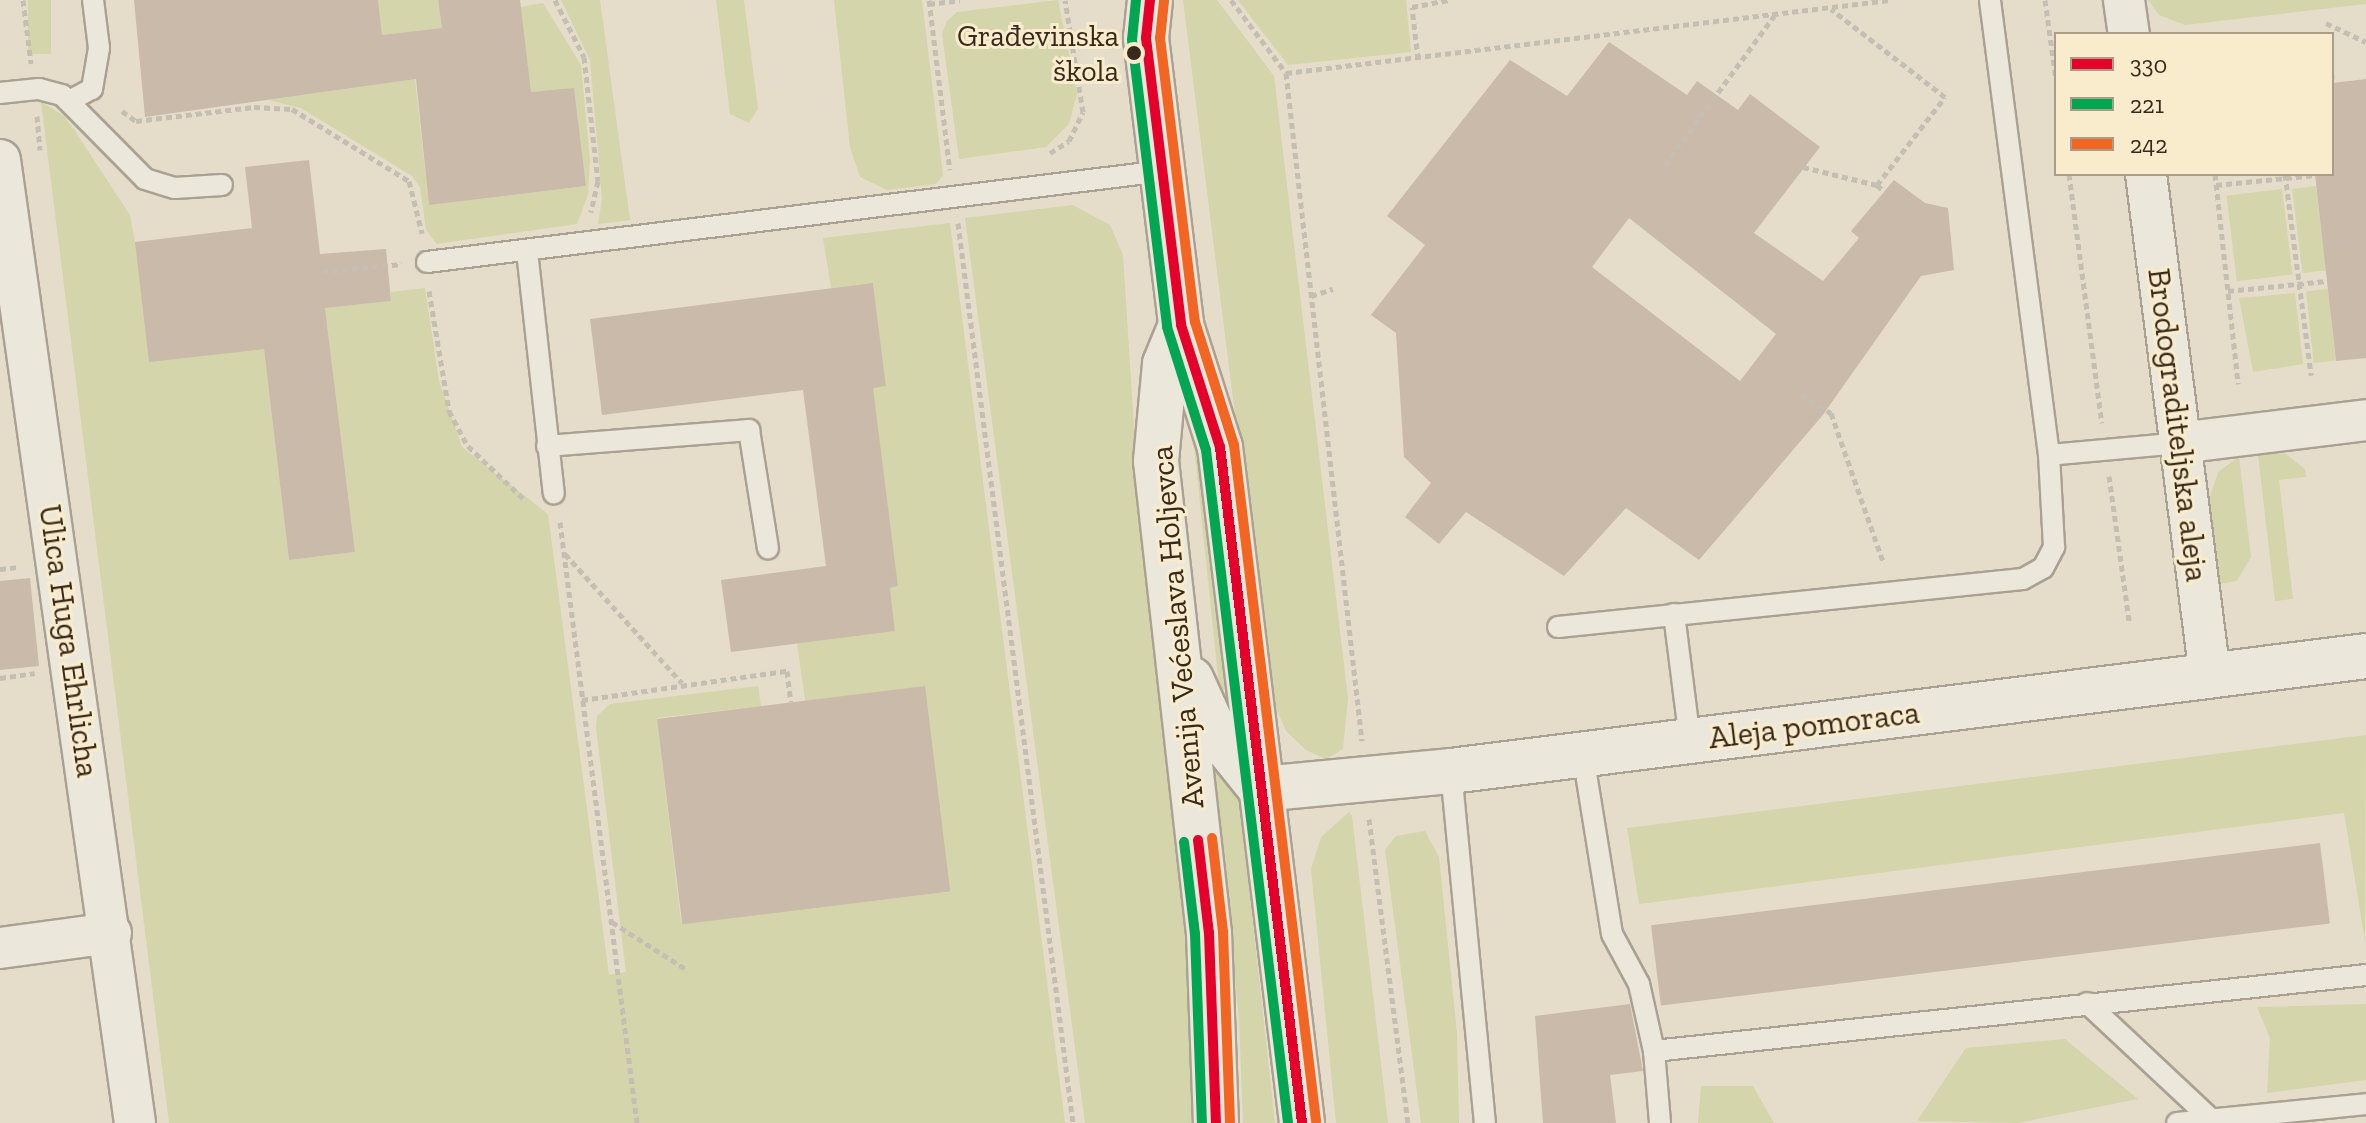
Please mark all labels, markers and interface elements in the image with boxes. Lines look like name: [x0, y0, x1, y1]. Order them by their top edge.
place label: Građevinska škola: [957, 18, 1119, 88]
legend: [2054, 32, 2334, 176]
marker: Građevinska škola: [1126, 45, 1142, 61]
text: 330: [2130, 50, 2167, 79]
text: 221: [2130, 90, 2164, 119]
text: 242: [2130, 130, 2168, 159]
street label: Brodograditeljska aleja: [2140, 266, 2216, 584]
street label: Avenija Većeslava Holjevca: [1142, 444, 1212, 810]
street label: Ulica Huga Ehrlicha: [31, 502, 107, 780]
street label: Aleja pomoraca: [1706, 693, 1922, 757]

